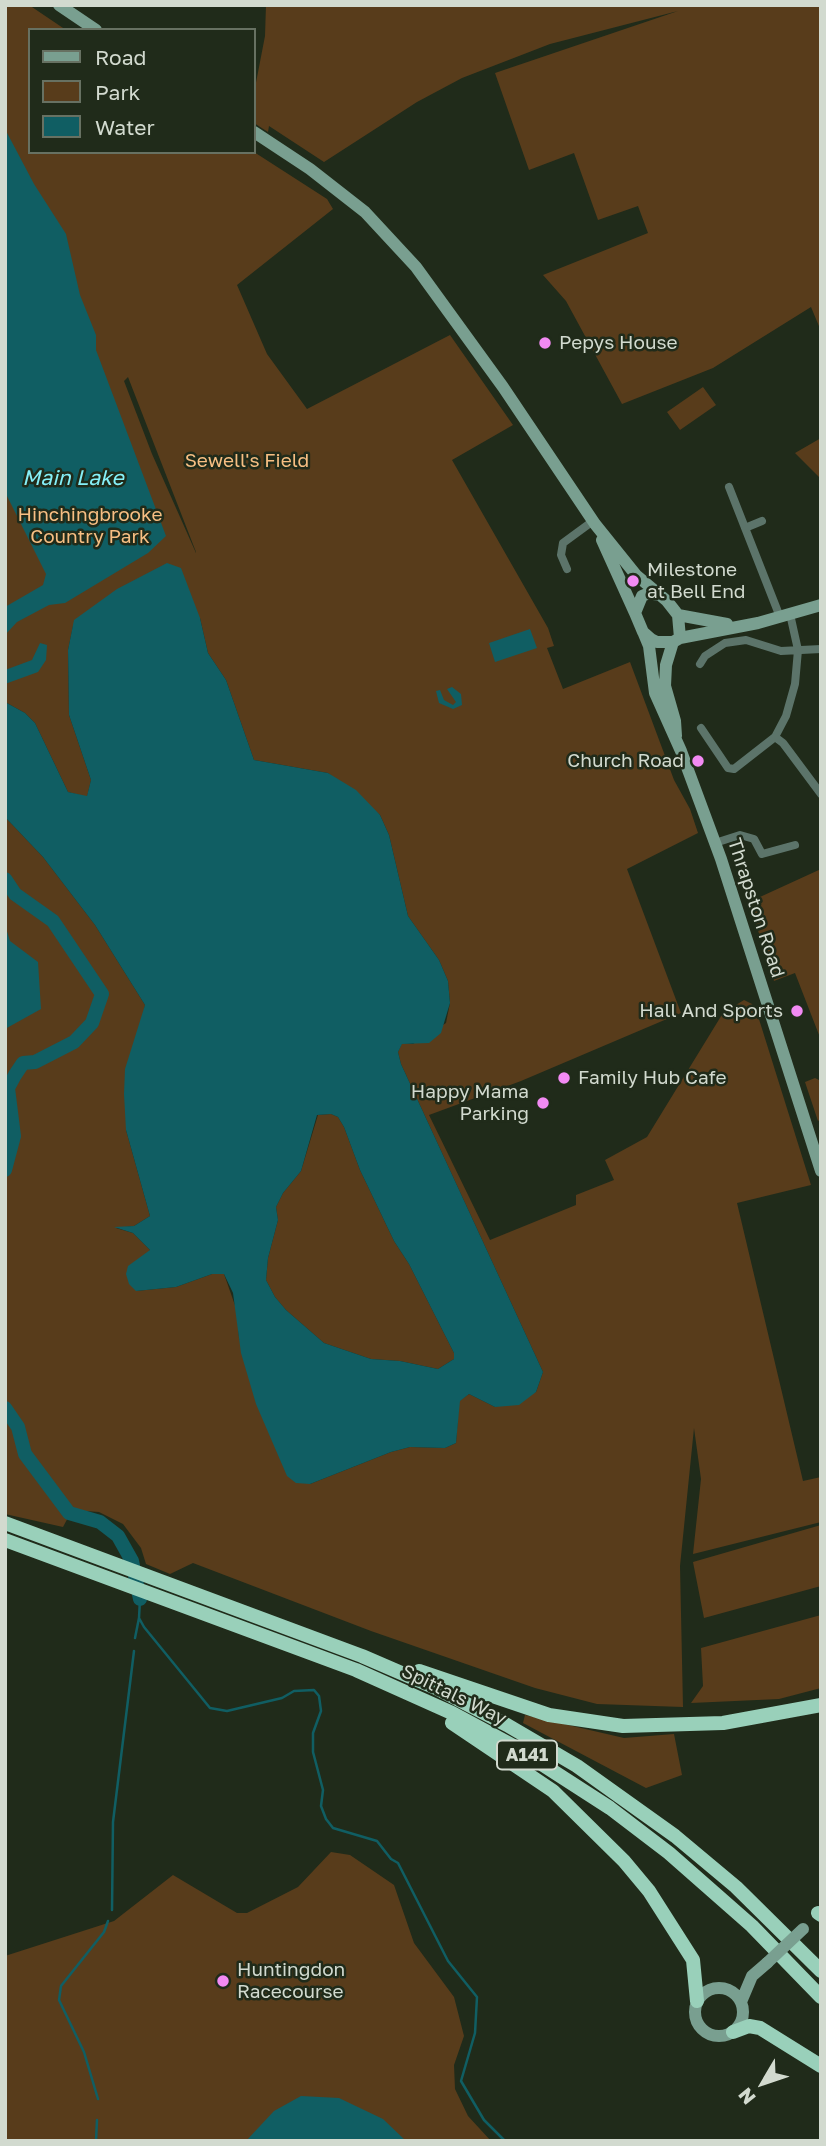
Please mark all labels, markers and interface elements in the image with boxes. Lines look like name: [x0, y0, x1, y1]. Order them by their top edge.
legend: [28, 28, 256, 154]
text: Road: [95, 44, 146, 70]
text: Park: [95, 79, 140, 105]
text: Water: [95, 114, 155, 140]
place label: Pepys House: [559, 332, 677, 354]
marker: Pepys House: [537, 335, 553, 351]
park label: Sewell's Field: [185, 450, 309, 472]
water label: Main Lake: [22, 465, 124, 491]
park label: Hinchingbrooke Country Park: [18, 504, 162, 548]
place label: Milestone at Bell End: [647, 559, 746, 603]
marker: Milestone at Bell End: [625, 573, 641, 589]
place label: Church Road: [567, 750, 684, 772]
marker: Church Road: [690, 753, 706, 769]
street label: Thrapston Road: [723, 835, 789, 981]
place label: Hall And Sports: [639, 1000, 783, 1022]
marker: Hall And Sports: [789, 1003, 805, 1019]
place label: Family Hub Cafe: [578, 1067, 726, 1089]
marker: Family Hub Cafe: [556, 1070, 572, 1086]
place label: Happy Mama Parking: [411, 1081, 529, 1125]
marker: Happy Mama Parking: [535, 1095, 551, 1111]
street label: Spittals Way: [398, 1660, 510, 1730]
road number: A141: [497, 1740, 557, 1770]
place label: Huntingdon Racecourse: [237, 1959, 345, 2003]
marker: Huntingdon Racecourse: [215, 1973, 231, 1989]
north arrow: [728, 2048, 798, 2118]
text: N: [733, 2084, 760, 2109]

